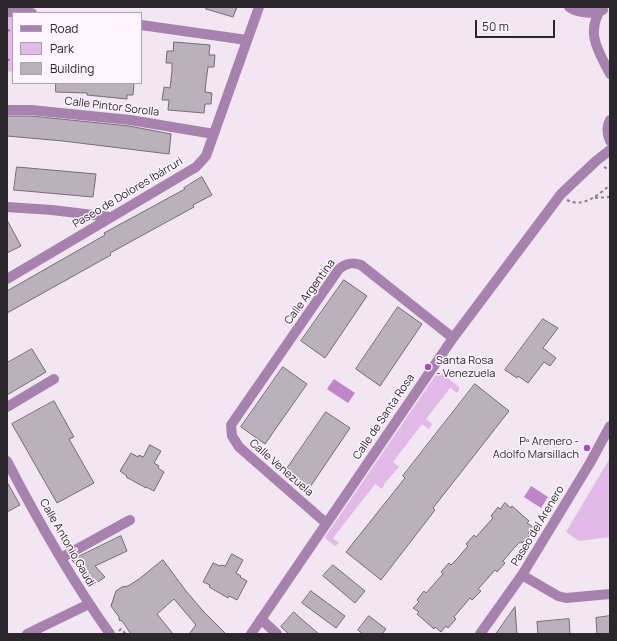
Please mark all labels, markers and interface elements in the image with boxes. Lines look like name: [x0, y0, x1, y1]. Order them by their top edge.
legend: [12, 12, 142, 84]
scale bar: [477, 12, 557, 38]
text: 50 m: [482, 18, 509, 35]
text: Road: [50, 20, 78, 37]
text: Park: [50, 40, 74, 57]
text: Building: [50, 60, 94, 77]
street label: Calle Pintor Sorolla: [64, 95, 160, 119]
street label: Paseo de Dolores Ibárruri: [71, 155, 185, 231]
street label: Calle Argentina: [282, 257, 338, 327]
place label: Santa Rosa - Venezuela: [436, 354, 495, 380]
marker: Santa Rosa - Venezuela: [423, 362, 433, 372]
street label: Calle de Santa Rosa: [350, 372, 418, 462]
place label: Pº Arenero - Adolfo Marsillach: [493, 435, 579, 461]
street label: Calle Venezuela: [246, 437, 316, 499]
marker: Pº Arenero - Adolfo Marsillach: [582, 443, 592, 453]
street label: Paseo del Arenero: [509, 483, 567, 569]
street label: Calle Antonio Gaudí: [36, 497, 98, 589]

